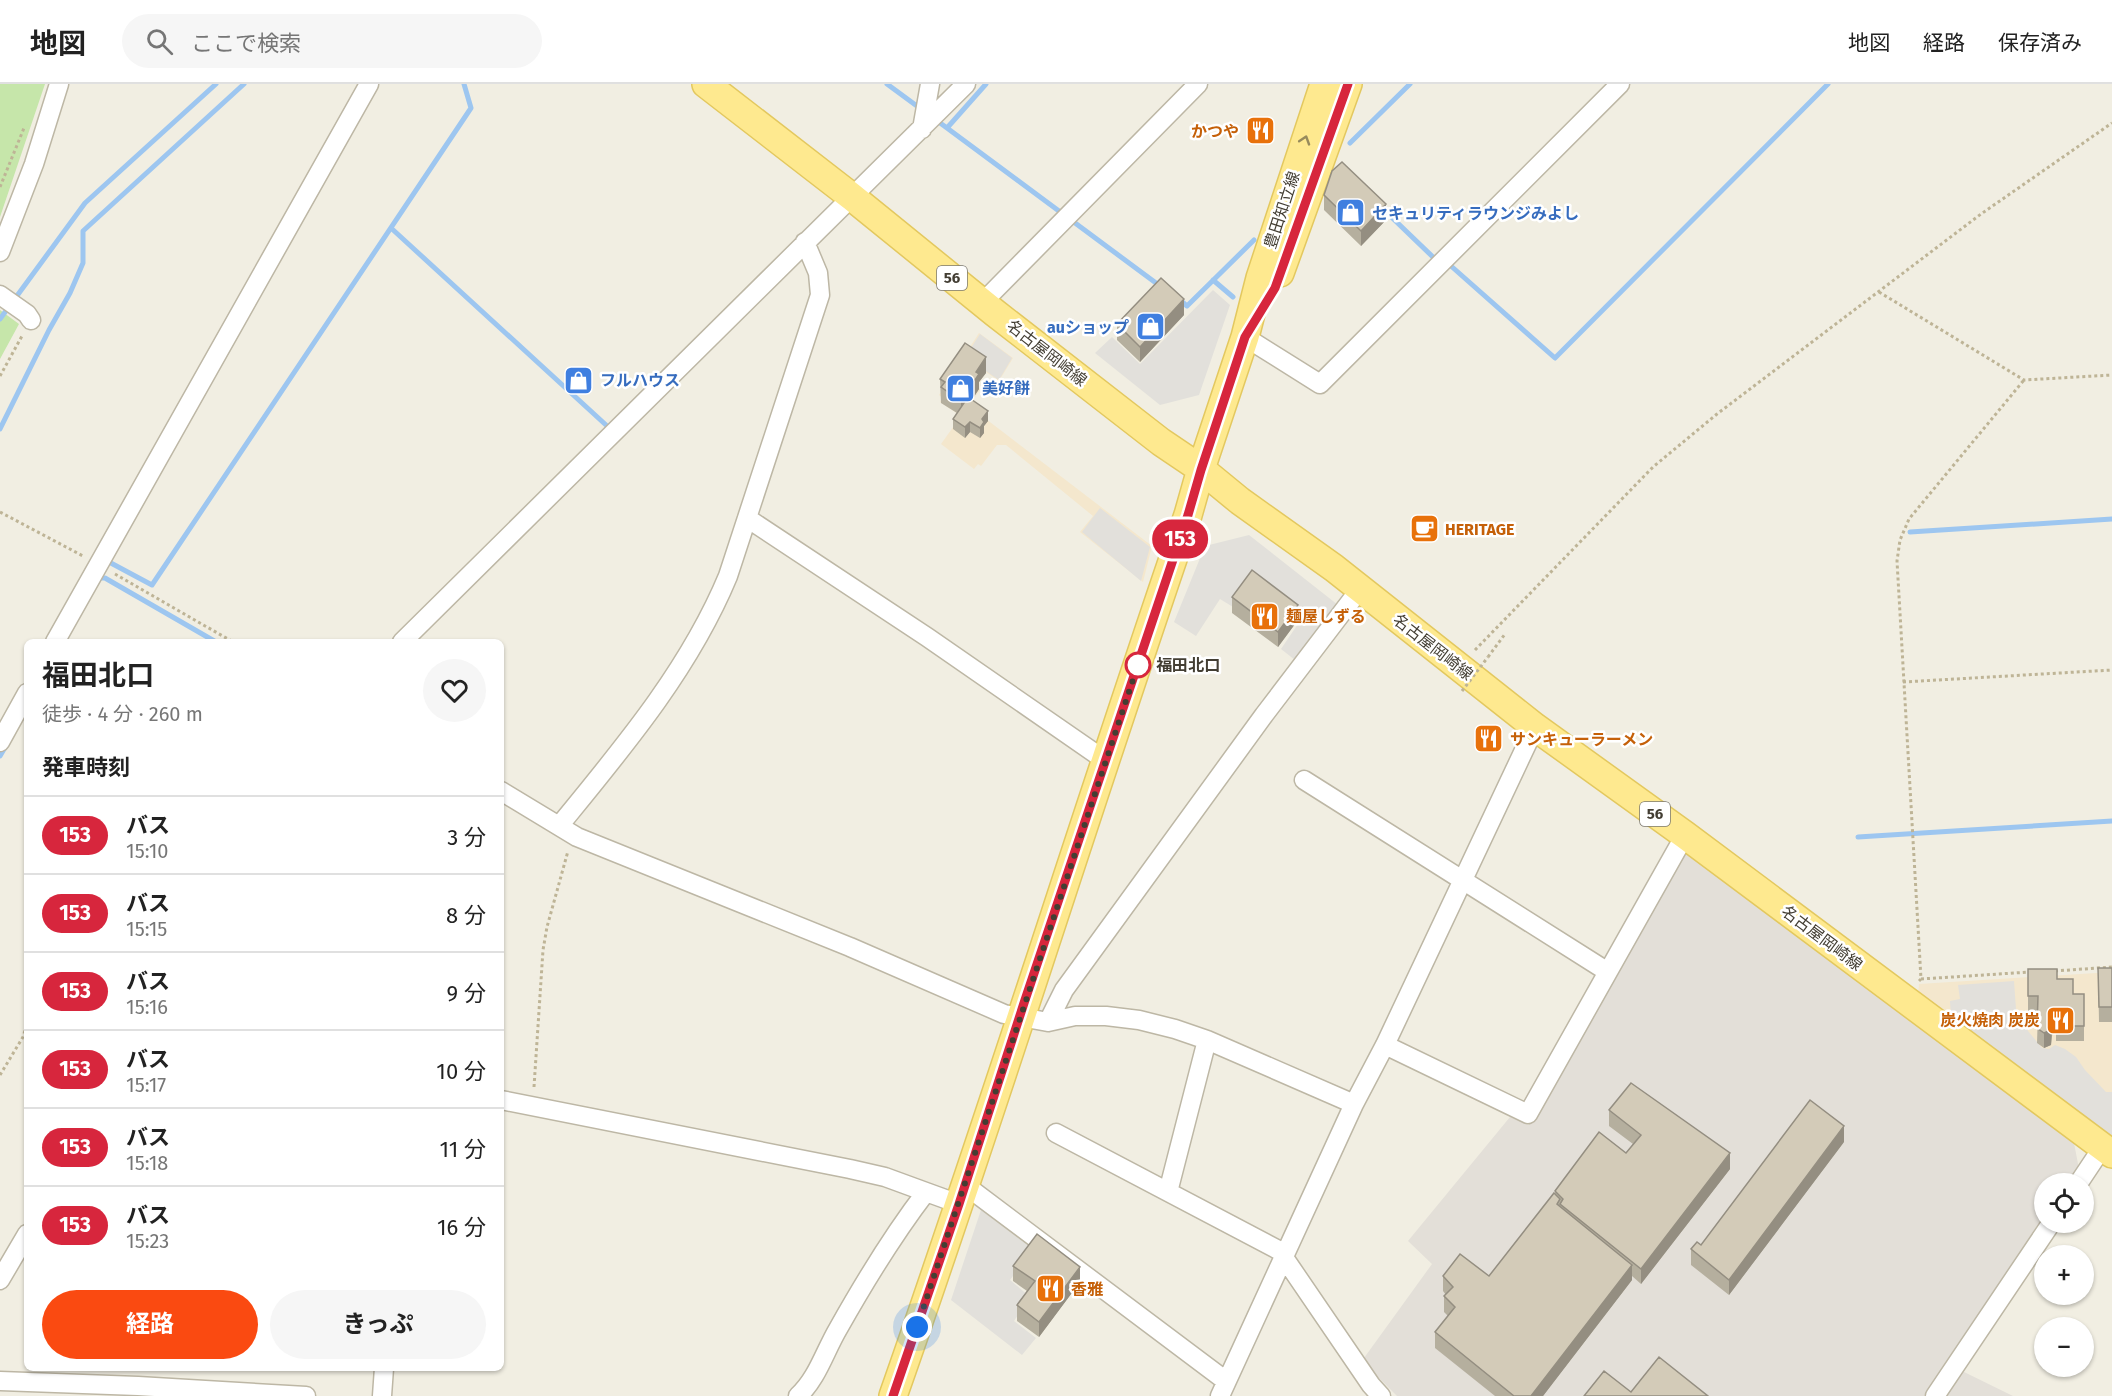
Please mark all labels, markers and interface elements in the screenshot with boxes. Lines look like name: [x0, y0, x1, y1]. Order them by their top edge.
search box: [122, 14, 542, 68]
icon: search: [143, 25, 176, 58]
text: 地図: [30, 27, 86, 60]
text: ここで検索: [191, 30, 301, 57]
text: 地図: [1848, 30, 1890, 56]
text: 経路: [1923, 30, 1965, 56]
text: 保存済み: [1998, 30, 2082, 56]
restaurant icon: かつや: [1244, 115, 1276, 147]
place label: かつや: [1191, 122, 1239, 141]
one-way arrow: [1298, 135, 1310, 146]
street label: 豊田知立線: [1261, 169, 1303, 251]
shop icon: セキュリティラウンジみよし: [1335, 197, 1367, 229]
place label: セキュリティラウンジみよし: [1372, 204, 1579, 223]
road number: 56: [937, 266, 967, 290]
shop icon: auショップ: [1134, 311, 1166, 343]
street label: 名古屋岡崎線: [1003, 316, 1091, 390]
place label: auショップ: [1047, 318, 1129, 337]
shop icon: フルハウス: [563, 364, 595, 396]
place label: フルハウス: [600, 371, 680, 390]
shop icon: 美好餅: [945, 372, 977, 404]
place label: 美好餅: [982, 379, 1030, 398]
cafe icon: HERITAGE: [1408, 513, 1440, 545]
line badge: 153: [1146, 520, 1214, 558]
place label: HERITAGE: [1445, 520, 1515, 539]
text: 153: [1164, 526, 1196, 552]
restaurant icon: 麺屋しずる: [1249, 600, 1281, 632]
place label: 麺屋しずる: [1286, 607, 1366, 626]
street label: 名古屋岡崎線: [1389, 610, 1477, 684]
marker: 福田北口: [1125, 652, 1151, 678]
place label: 福田北口: [1156, 656, 1220, 675]
text: 福田北口: [42, 659, 154, 692]
button: heart: [423, 659, 486, 722]
text: 徒歩 · 4 分 · 260 m: [42, 702, 203, 726]
restaurant icon: サンキューラーメン: [1473, 723, 1505, 755]
place label: サンキューラーメン: [1510, 730, 1653, 749]
text: 発車時刻: [42, 754, 130, 781]
road number: 56: [1640, 802, 1670, 826]
text: バス: [126, 812, 170, 839]
text: 153: [59, 822, 91, 848]
text: 3 分: [447, 824, 486, 851]
text: 15:10: [126, 839, 169, 863]
text: バス: [126, 890, 170, 917]
text: 153: [59, 900, 91, 926]
text: 8 分: [446, 902, 486, 929]
street label: 名古屋岡崎線: [1778, 902, 1866, 974]
text: 15:15: [126, 917, 167, 941]
text: バス: [126, 968, 170, 995]
text: 153: [59, 978, 91, 1004]
text: 9 分: [447, 980, 486, 1007]
text: 15:16: [126, 995, 168, 1019]
restaurant icon: 炭火焼肉 炭炭: [2045, 1004, 2077, 1036]
place label: 炭火焼肉 炭炭: [1940, 1011, 2040, 1030]
text: バス: [126, 1046, 170, 1073]
text: 153: [59, 1056, 91, 1082]
text: 10 分: [436, 1058, 486, 1085]
text: 15:17: [126, 1073, 166, 1097]
text: バス: [126, 1124, 170, 1151]
text: 153: [59, 1134, 91, 1160]
text: 11 分: [439, 1136, 486, 1163]
text: 15:18: [126, 1151, 168, 1175]
map controls: [2034, 1173, 2094, 1377]
button: locate: [2034, 1173, 2094, 1233]
text: バス: [126, 1202, 170, 1229]
text: 153: [59, 1212, 91, 1238]
text: 16 分: [437, 1214, 486, 1241]
text: 15:23: [126, 1229, 169, 1253]
button: +: [2034, 1245, 2094, 1305]
restaurant icon: 香雅: [1034, 1273, 1066, 1305]
place label: 香雅: [1071, 1280, 1103, 1299]
button: 経路: [42, 1290, 258, 1359]
button: きっぷ: [270, 1290, 486, 1359]
your location: [902, 1312, 932, 1342]
button: −: [2034, 1317, 2094, 1377]

